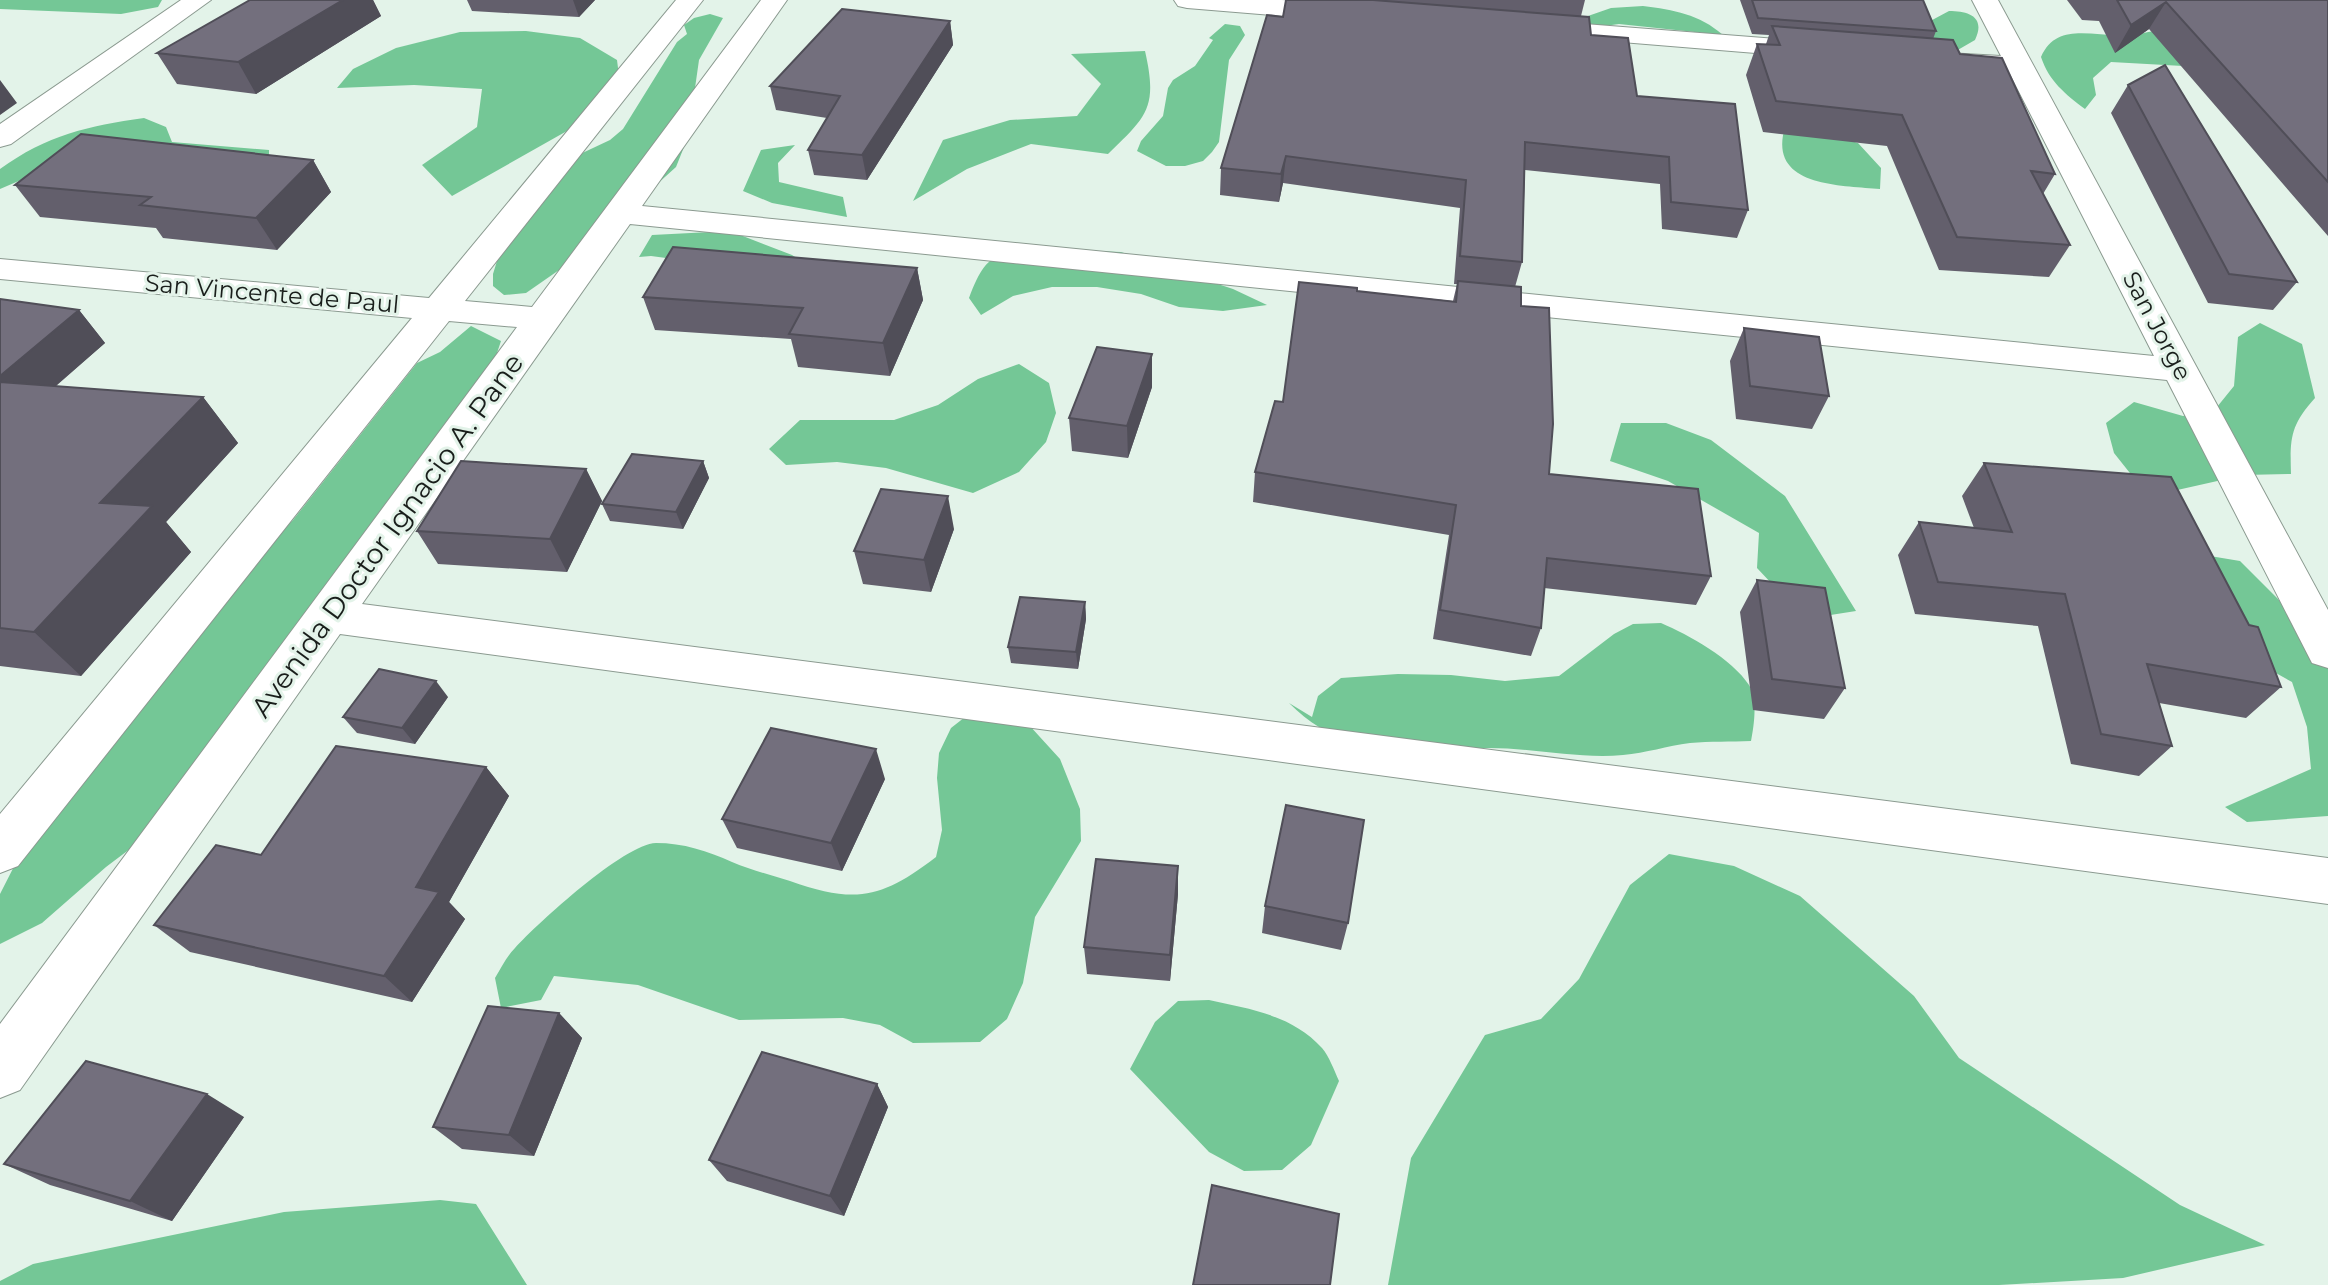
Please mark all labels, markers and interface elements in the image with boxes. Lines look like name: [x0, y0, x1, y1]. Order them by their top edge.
street label: San Jorge: [2117, 267, 2198, 385]
street label: San Vincente de Paul: [144, 268, 400, 319]
street label: Avenida Doctor Ignacio A. Pane: [244, 346, 530, 724]

